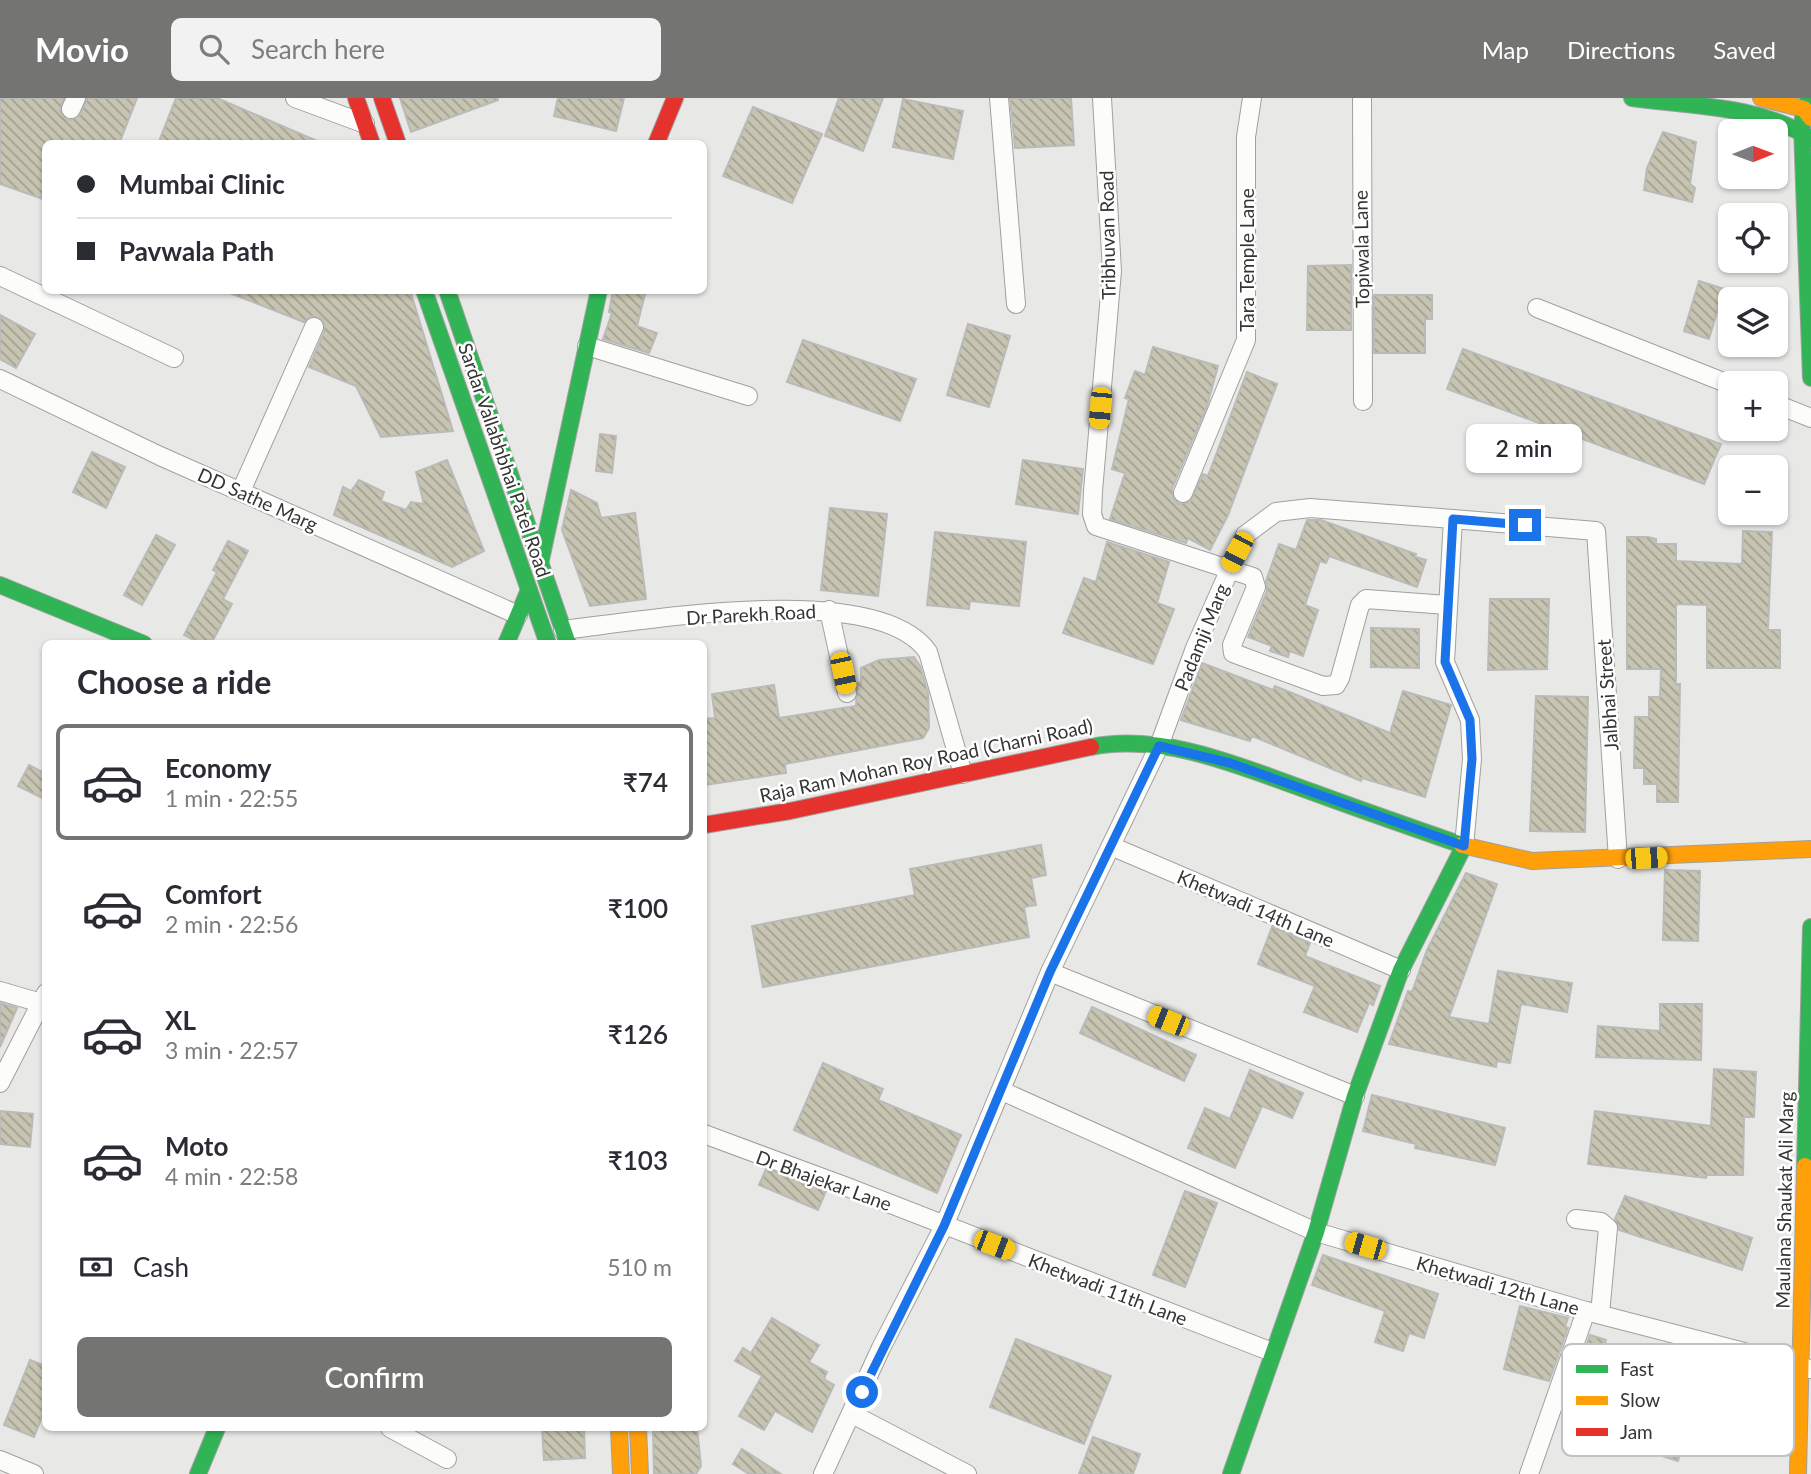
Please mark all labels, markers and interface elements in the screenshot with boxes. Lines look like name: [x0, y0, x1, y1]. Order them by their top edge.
search box: [171, 18, 661, 81]
text: Movio: [35, 29, 129, 69]
icon: search: [195, 30, 233, 68]
text: Search here: [251, 33, 385, 65]
text: Map: [1482, 35, 1529, 64]
text: Directions: [1567, 35, 1675, 64]
text: Saved: [1713, 35, 1776, 64]
north arrow: [1718, 119, 1788, 189]
map controls: [1718, 119, 1788, 525]
text: Mumbai Clinic: [119, 168, 285, 200]
street label: Tribhuvan Road: [1094, 170, 1120, 300]
street label: Tara Temple Lane: [1235, 188, 1258, 332]
street label: Topiwala Lane: [1348, 190, 1374, 308]
button: locate: [1718, 203, 1788, 273]
text: Pavwala Path: [119, 235, 274, 267]
button: layers: [1718, 287, 1788, 357]
street label: Sardar Vallabhbhai Patel Road: [454, 340, 556, 580]
button: +: [1718, 371, 1788, 441]
car: [1088, 386, 1113, 430]
callout: 2 min: [1467, 424, 1583, 472]
text: 2 min: [1496, 434, 1552, 462]
button: −: [1718, 455, 1788, 525]
street label: DD Sathe Marg: [194, 462, 322, 536]
route end: [1509, 509, 1541, 541]
car: [1218, 529, 1257, 575]
street label: Padamji Marg: [1169, 580, 1233, 694]
street label: Dr Parekh Road: [685, 599, 817, 629]
street label: Jalbhai Street: [1592, 638, 1622, 752]
car: [829, 650, 858, 696]
text: Choose a ride: [77, 662, 271, 701]
street label: Raja Ram Mohan Roy Road (Charni Road): [757, 713, 1095, 807]
icon: car: [81, 751, 144, 814]
text: Economy: [165, 752, 271, 784]
text: ₹74: [623, 766, 668, 798]
text: 1 min · 22:55: [165, 784, 298, 812]
car: [1625, 846, 1668, 870]
street label: Khetwadi 14th Lane: [1174, 865, 1338, 951]
icon: car: [81, 877, 144, 940]
text: Comfort: [165, 878, 262, 910]
text: ₹100: [608, 892, 668, 924]
text: 2 min · 22:56: [165, 910, 298, 938]
icon: car: [81, 1003, 144, 1066]
car: [1145, 1003, 1192, 1039]
text: XL: [165, 1004, 196, 1036]
text: ₹126: [608, 1018, 668, 1050]
text: 3 min · 22:57: [165, 1036, 298, 1064]
street label: Maulana Shaukat Ali Marg: [1771, 1091, 1797, 1309]
icon: car: [81, 1129, 144, 1192]
text: Moto: [165, 1130, 228, 1162]
text: ₹103: [608, 1144, 668, 1176]
street label: Dr Bhajekar Lane: [753, 1145, 895, 1215]
text: 4 min · 22:58: [165, 1162, 298, 1190]
car: [971, 1228, 1018, 1262]
car: [1342, 1230, 1389, 1262]
icon: cash: [77, 1248, 115, 1286]
street label: Khetwadi 11th Lane: [1025, 1248, 1191, 1330]
text: Cash: [133, 1251, 189, 1283]
street label: Khetwadi 12th Lane: [1414, 1251, 1582, 1319]
text: 510 m: [607, 1253, 672, 1281]
button: Confirm: [77, 1337, 672, 1417]
legend: [1562, 1344, 1794, 1456]
text: Fast: [1620, 1357, 1654, 1380]
route start: [846, 1376, 878, 1408]
text: Slow: [1620, 1388, 1660, 1411]
text: Jam: [1620, 1420, 1653, 1443]

